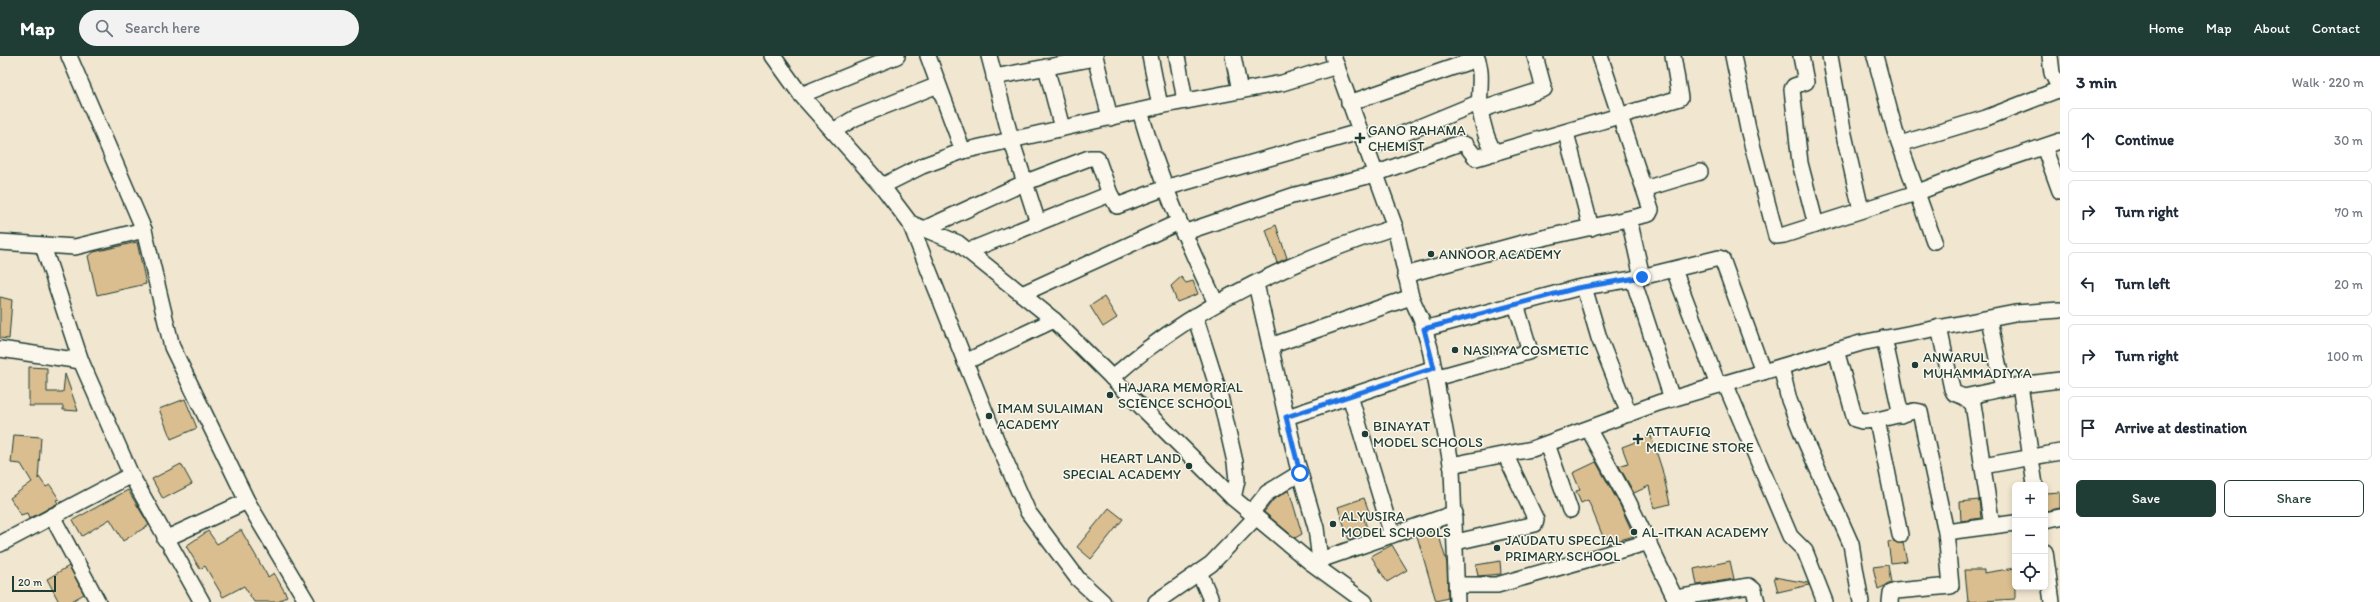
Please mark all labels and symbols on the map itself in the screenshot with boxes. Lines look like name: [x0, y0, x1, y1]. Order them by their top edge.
place label: GANO RAHAMA CHEMIST: [1368, 122, 1466, 155]
marker: GANO RAHAMA CHEMIST: [1355, 133, 1365, 143]
place label: ANNOOR ACADEMY: [1439, 246, 1561, 263]
marker: ANNOOR ACADEMY: [1426, 249, 1436, 259]
route end: [1633, 268, 1651, 286]
place label: NASIYYA COSMETIC: [1463, 342, 1589, 359]
marker: NASIYYA COSMETIC: [1450, 345, 1460, 355]
place label: ANWARUL MUHAMMADIYYA: [1923, 349, 2032, 382]
marker: ANWARUL MUHAMMADIYYA: [1910, 360, 1920, 370]
place label: HAJARA MEMORIAL SCIENCE SCHOOL: [1118, 379, 1243, 412]
marker: HAJARA MEMORIAL SCIENCE SCHOOL: [1105, 390, 1115, 400]
place label: IMAM SULAIMAN ACADEMY: [997, 400, 1103, 433]
marker: IMAM SULAIMAN ACADEMY: [984, 411, 994, 421]
place label: BINAYAT MODEL SCHOOLS: [1373, 418, 1483, 451]
place label: ATTAUFIQ MEDICINE STORE: [1646, 423, 1754, 456]
marker: BINAYAT MODEL SCHOOLS: [1360, 429, 1370, 439]
marker: ATTAUFIQ MEDICINE STORE: [1633, 434, 1643, 444]
place label: HEART LAND SPECIAL ACADEMY: [1063, 450, 1181, 483]
marker: HEART LAND SPECIAL ACADEMY: [1184, 461, 1194, 471]
route start: [1291, 464, 1309, 482]
place label: ALYUSIRA MODEL SCHOOLS: [1341, 508, 1451, 541]
marker: ALYUSIRA MODEL SCHOOLS: [1328, 519, 1338, 529]
place label: AL-ITKAN ACADEMY: [1642, 524, 1769, 541]
marker: AL-ITKAN ACADEMY: [1629, 527, 1639, 537]
place label: JAUDATU SPECIAL PRIMARY SCHOOL: [1505, 532, 1622, 565]
marker: JAUDATU SPECIAL PRIMARY SCHOOL: [1492, 543, 1502, 553]
scale bar: [12, 574, 56, 593]

